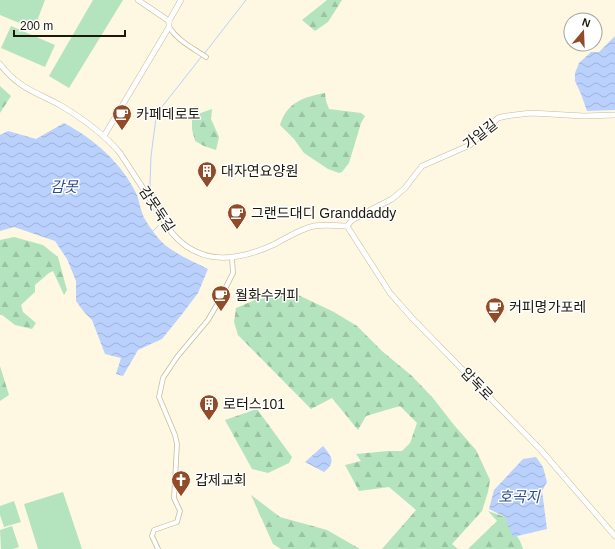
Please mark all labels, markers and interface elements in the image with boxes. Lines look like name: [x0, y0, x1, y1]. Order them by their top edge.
scale bar: [14, 12, 125, 38]
north arrow: [563, 12, 603, 52]
text: N: [581, 16, 592, 30]
text: 200 m: [20, 19, 53, 33]
cafe icon: 카페데로토: [111, 103, 133, 131]
place label: 카페데로토: [136, 106, 201, 122]
street label: 가일길: [460, 116, 500, 152]
building icon: 대자연요양원: [196, 160, 218, 188]
place label: 대자연요양원: [221, 163, 298, 179]
water label: 감못: [50, 178, 79, 195]
street label: 감못둑길: [136, 183, 178, 235]
cafe icon: 그랜드대디 Granddaddy: [226, 202, 248, 230]
place label: 그랜드대디 Granddaddy: [251, 205, 396, 221]
cafe icon: 월화수커피: [210, 284, 232, 312]
place label: 월화수커피: [235, 287, 299, 303]
cafe icon: 커피명가포레: [484, 296, 506, 324]
place label: 커피명가포레: [509, 299, 586, 315]
street label: 압독로: [458, 365, 496, 404]
building icon: 로터스101: [198, 393, 220, 421]
place label: 로터스101: [223, 396, 285, 412]
church icon: 갑제교회: [170, 469, 192, 497]
place label: 갑제교회: [195, 472, 247, 488]
water label: 호곡지: [498, 488, 541, 505]

